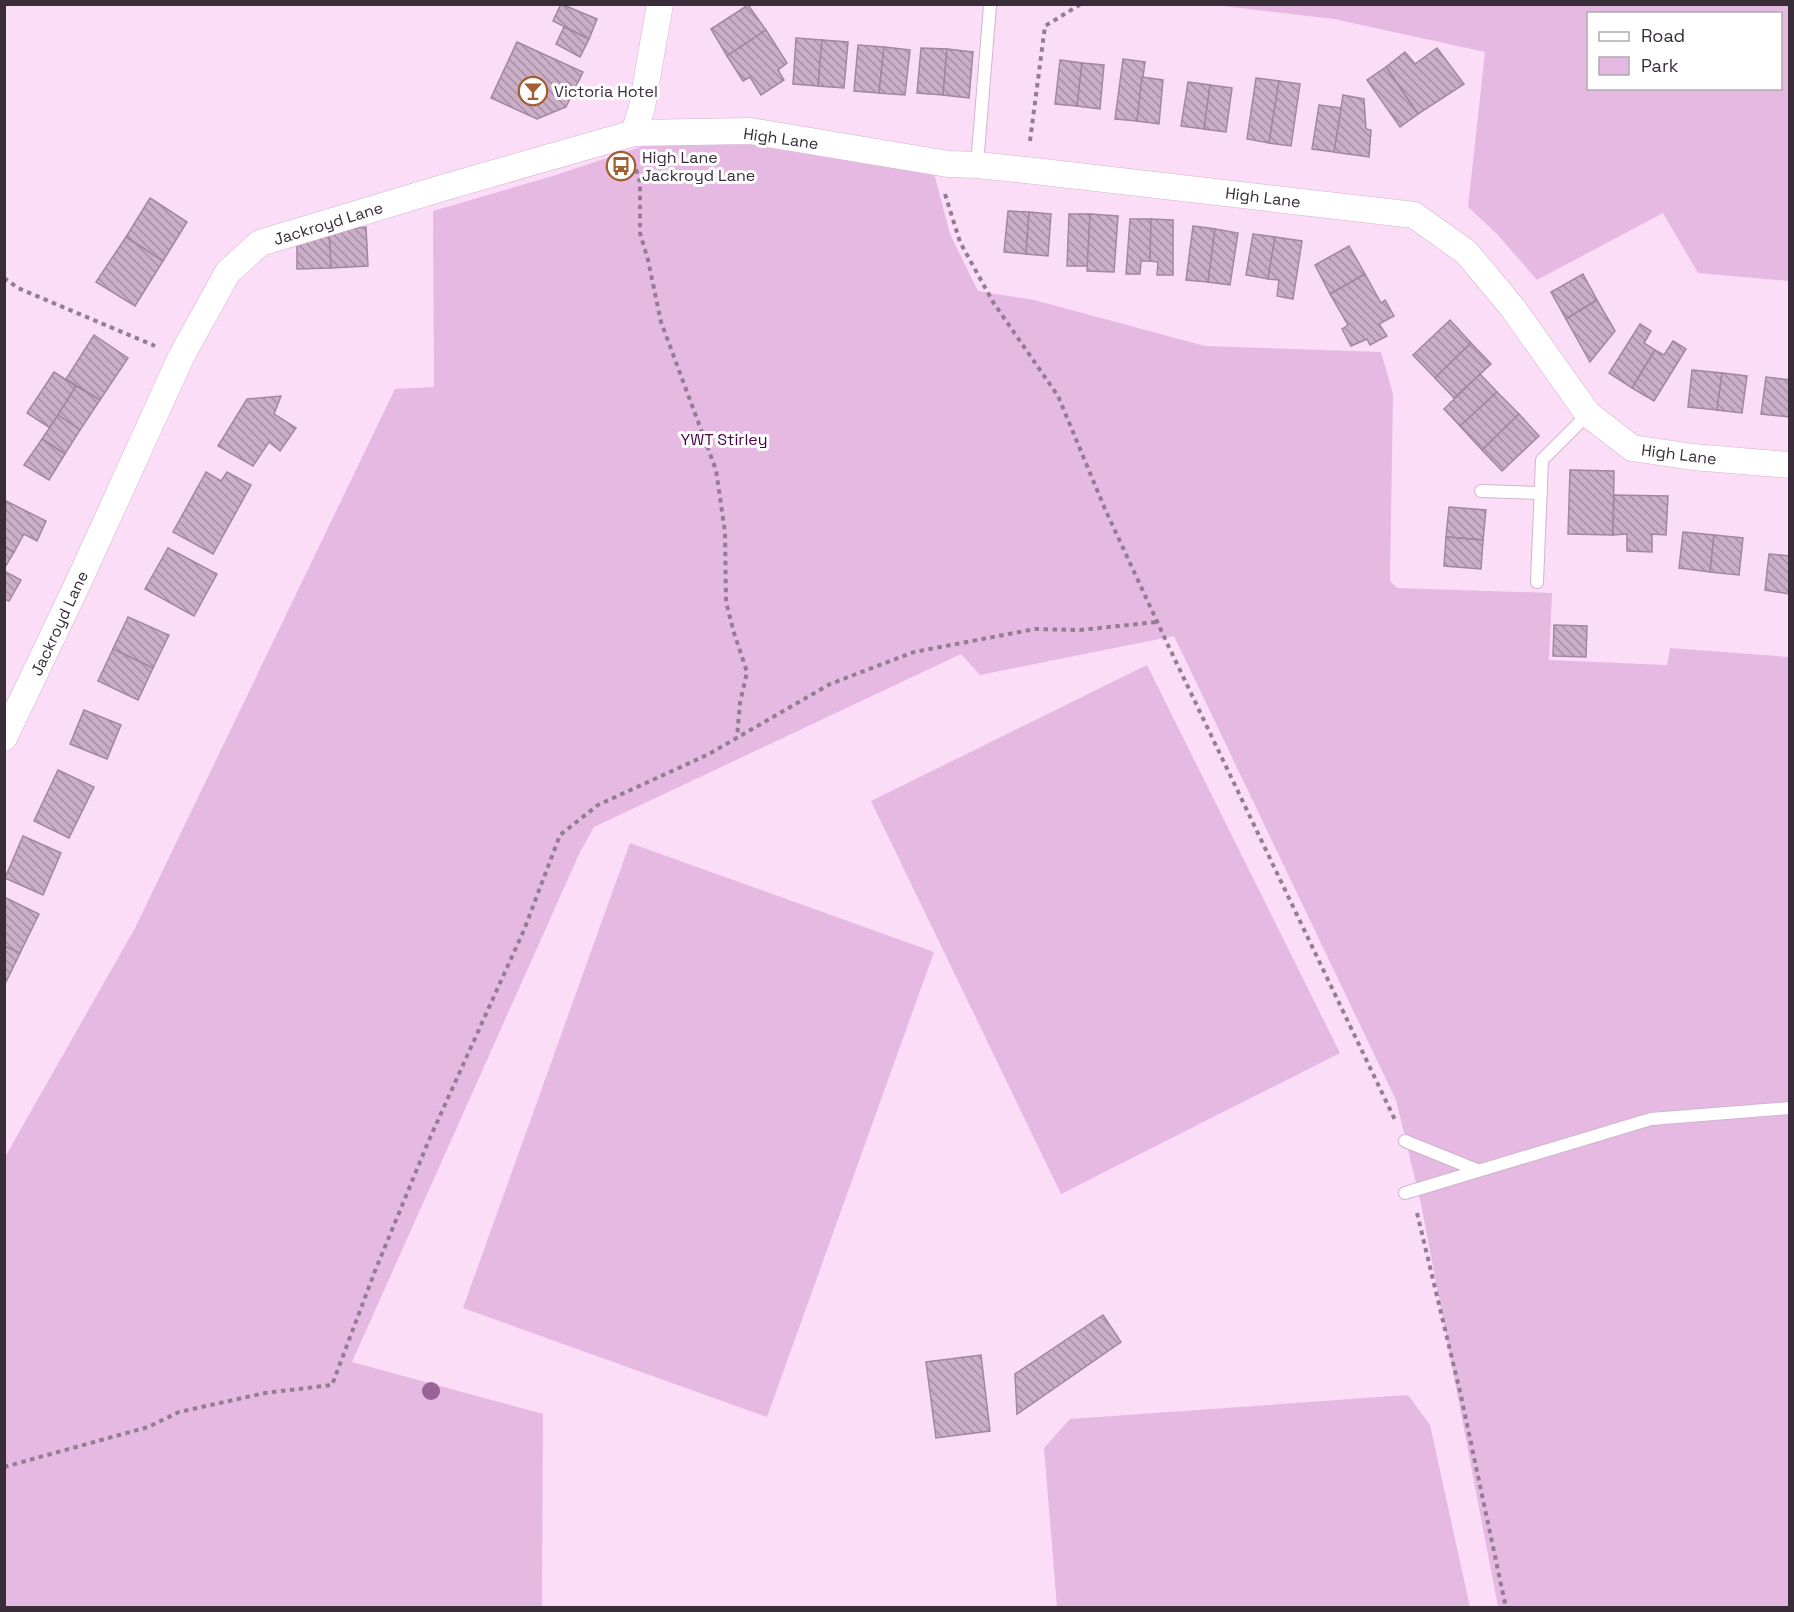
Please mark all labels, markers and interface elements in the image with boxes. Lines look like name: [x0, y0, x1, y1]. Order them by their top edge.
legend: [1587, 12, 1782, 90]
text: Road: [1641, 24, 1685, 47]
text: Park: [1641, 54, 1679, 77]
bar icon: Victoria Hotel: [517, 75, 549, 107]
place label: Victoria Hotel: [554, 81, 658, 102]
street label: High Lane: [742, 123, 820, 154]
place label: High Lane Jackroyd Lane: [642, 147, 755, 186]
bus stop icon: High Lane Jackroyd Lane: [605, 150, 637, 182]
street label: High Lane: [1224, 182, 1302, 213]
street label: Jackroyd Lane: [271, 197, 385, 250]
park label: YWT Stirley: [680, 429, 768, 450]
street label: High Lane: [1640, 439, 1718, 470]
street label: Jackroyd Lane: [26, 567, 93, 679]

